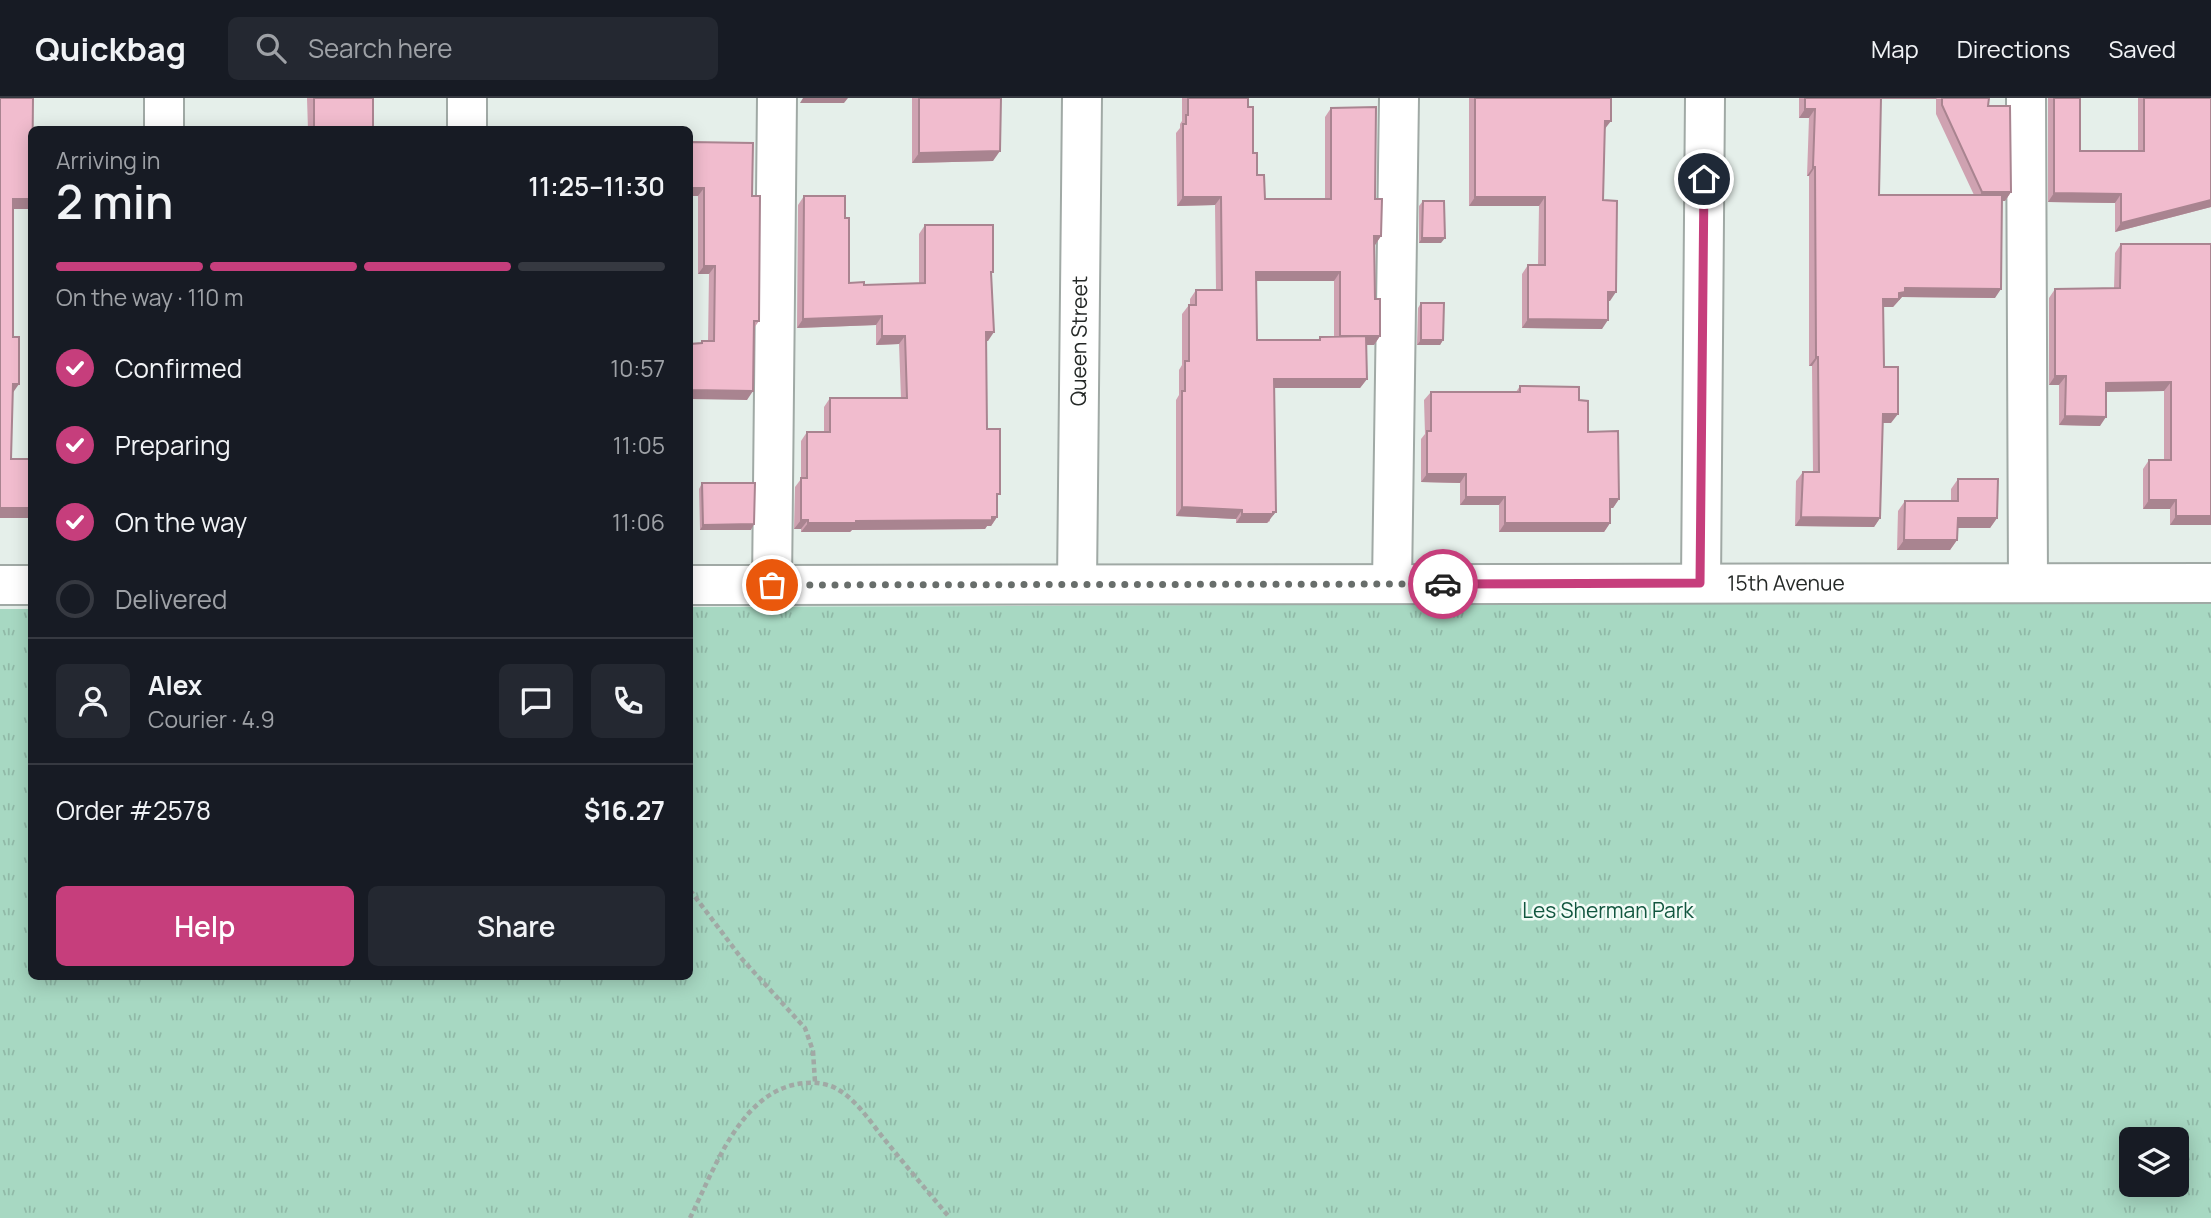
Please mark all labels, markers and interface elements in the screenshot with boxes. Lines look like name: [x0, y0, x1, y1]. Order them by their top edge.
search box: [228, 17, 718, 80]
text: Quickbag: [35, 26, 186, 71]
icon: search: [252, 29, 290, 67]
text: Search here: [308, 30, 453, 66]
text: Map: [1871, 32, 1919, 65]
text: Directions: [1957, 32, 2070, 65]
text: Saved: [2108, 32, 2176, 65]
text: Arriving in: [56, 144, 161, 176]
pin: [1674, 149, 1734, 209]
icon: home: [1685, 160, 1723, 198]
text: 11:25–11:30: [528, 168, 665, 204]
text: 2 min: [56, 170, 173, 233]
street label: Queen Street: [1064, 276, 1093, 406]
text: On the way · 110 m: [56, 281, 243, 313]
icon: check: [56, 349, 94, 387]
text: Confirmed: [115, 350, 242, 386]
text: 10:57: [610, 352, 665, 384]
icon: check: [56, 426, 94, 464]
text: Preparing: [115, 427, 231, 463]
text: 11:05: [613, 429, 665, 461]
icon: check: [56, 503, 94, 541]
text: On the way: [115, 504, 247, 540]
text: 11:06: [612, 506, 665, 538]
courier: [1408, 549, 1478, 619]
pin: [742, 555, 802, 615]
icon: car: [1424, 565, 1462, 603]
icon: bag: [753, 566, 791, 604]
street label: 15th Avenue: [1727, 568, 1845, 597]
text: Delivered: [115, 581, 227, 617]
button: person: [56, 664, 130, 738]
button: chat: [499, 664, 573, 738]
button: phone: [591, 664, 665, 738]
text: Alex: [148, 667, 202, 703]
text: Courier · 4.9: [148, 703, 275, 735]
text: Order #2578: [56, 792, 211, 828]
text: $16.27: [584, 792, 665, 828]
button: Help: [56, 886, 354, 966]
button: Share: [368, 886, 665, 966]
park label: Les Sherman Park: [1522, 896, 1694, 924]
map controls: [2119, 1127, 2189, 1197]
button: layers: [2119, 1127, 2189, 1197]

